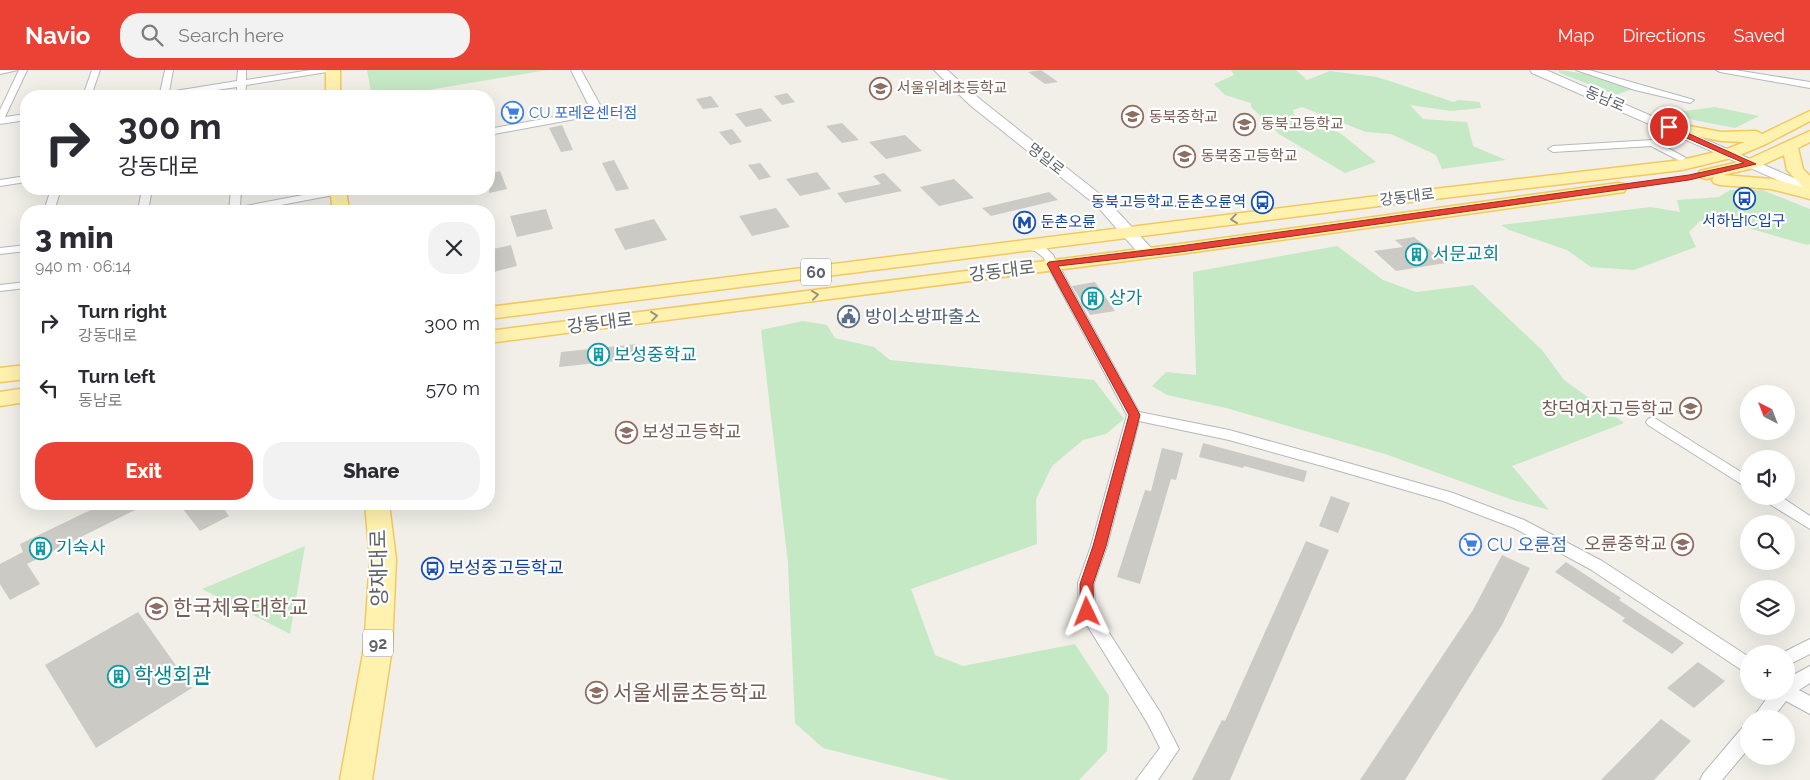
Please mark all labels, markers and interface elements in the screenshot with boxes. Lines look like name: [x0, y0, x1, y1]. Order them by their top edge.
search box: [120, 13, 470, 58]
text: Navio: [25, 21, 90, 50]
icon: search: [138, 21, 166, 49]
text: Search here: [178, 24, 284, 46]
text: Map: [1558, 25, 1594, 46]
text: Directions: [1622, 25, 1706, 46]
text: Saved: [1734, 25, 1785, 46]
school or university icon: 서울위례초등학교: [869, 76, 893, 100]
place label: 서울위례초등학교: [897, 79, 1007, 97]
street label: 동남로: [1582, 83, 1628, 115]
supermarket icon: CU 포레온센터점: [501, 101, 525, 125]
place label: CU 포레온센터점: [529, 104, 637, 122]
school or university icon: 동북중학교: [1121, 105, 1145, 129]
text: 300 m: [118, 106, 222, 147]
pin: [1648, 106, 1690, 148]
place label: 동북중학교: [1149, 108, 1218, 126]
icon: right: [35, 110, 100, 175]
school or university icon: 동북고등학교: [1233, 112, 1257, 136]
icon: arrive: [1655, 113, 1683, 141]
place label: 동북고등학교: [1261, 115, 1344, 133]
street label: 명일로: [1024, 139, 1068, 179]
school or university icon: 동북중고등학교: [1173, 144, 1197, 168]
place label: 동북중고등학교: [1201, 147, 1298, 165]
text: 강동대로: [118, 153, 199, 179]
street label: 강동대로: [1379, 185, 1435, 209]
bus stop icon: 서하남IC입구: [1732, 186, 1756, 210]
bus stop icon: 동북고등학교.둔촌오륜역: [1250, 190, 1274, 214]
place label: 동북고등학교.둔촌오륜역: [1091, 193, 1246, 211]
metro station icon: 둔촌오륜: [1013, 210, 1037, 234]
place label: 서하남IC입구: [1702, 212, 1786, 230]
place label: 둔촌오륜: [1041, 213, 1096, 231]
one-way arrow: [1230, 213, 1238, 224]
text: 3 min: [35, 220, 114, 255]
button: close: [428, 222, 480, 274]
building icon: 서문교회: [1405, 242, 1429, 266]
place label: 서문교회: [1433, 243, 1499, 264]
street label: 강동대로: [968, 256, 1036, 285]
text: 940 m · 06:14: [35, 257, 131, 276]
road number: 60: [801, 258, 831, 286]
building icon: 상가: [1081, 286, 1105, 310]
place label: 상가: [1109, 287, 1143, 308]
one-way arrow: [812, 290, 820, 301]
text: Turn right: [78, 300, 167, 322]
public building icon: 방이소방파출소: [837, 305, 861, 329]
place label: 방이소방파출소: [865, 306, 981, 327]
street label: 강동대로: [566, 308, 634, 337]
icon: right: [35, 309, 63, 337]
one-way arrow: [650, 311, 658, 322]
text: 300 m: [424, 312, 480, 334]
text: 강동대로: [78, 326, 137, 345]
building icon: 보성중학교: [586, 343, 610, 367]
place label: 보성중학교: [614, 344, 697, 365]
text: Turn left: [78, 365, 155, 387]
icon: left: [35, 374, 63, 402]
text: 570 m: [426, 377, 480, 399]
north arrow: [1740, 385, 1795, 440]
map controls: [1740, 385, 1795, 765]
text: 동남로: [78, 391, 122, 410]
school or university icon: 창덕여자고등학교: [1678, 397, 1702, 421]
place label: 창덕여자고등학교: [1542, 398, 1674, 419]
school or university icon: 보성고등학교: [614, 420, 638, 444]
place label: 보성고등학교: [642, 421, 741, 442]
button: Exit: [35, 442, 253, 500]
button: Share: [263, 442, 480, 500]
button: sound: [1740, 450, 1795, 505]
button: search: [1740, 515, 1795, 570]
street label: 양재대로: [365, 529, 392, 607]
school or university icon: 오륜중학교: [1671, 532, 1695, 556]
supermarket icon: CU 오륜점: [1459, 533, 1483, 557]
place label: 오륜중학교: [1584, 533, 1667, 554]
place label: CU 오륜점: [1487, 534, 1567, 555]
building icon: 기숙사: [28, 536, 52, 560]
place label: 기숙사: [56, 537, 106, 558]
bus stop icon: 보성중고등학교: [420, 556, 444, 580]
place label: 보성중고등학교: [448, 557, 564, 578]
button: layers: [1740, 580, 1795, 635]
position arrow: [1060, 585, 1112, 637]
place label: 한국체육대학교: [173, 595, 308, 620]
school or university icon: 한국체육대학교: [145, 596, 169, 620]
road number: 92: [363, 630, 393, 656]
button: +: [1740, 645, 1795, 700]
place label: 학생회관: [134, 663, 211, 688]
building icon: 학생회관: [106, 664, 130, 688]
place label: 서울세륜초등학교: [613, 680, 768, 705]
school or university icon: 서울세륜초등학교: [585, 681, 609, 705]
button: −: [1740, 710, 1795, 765]

